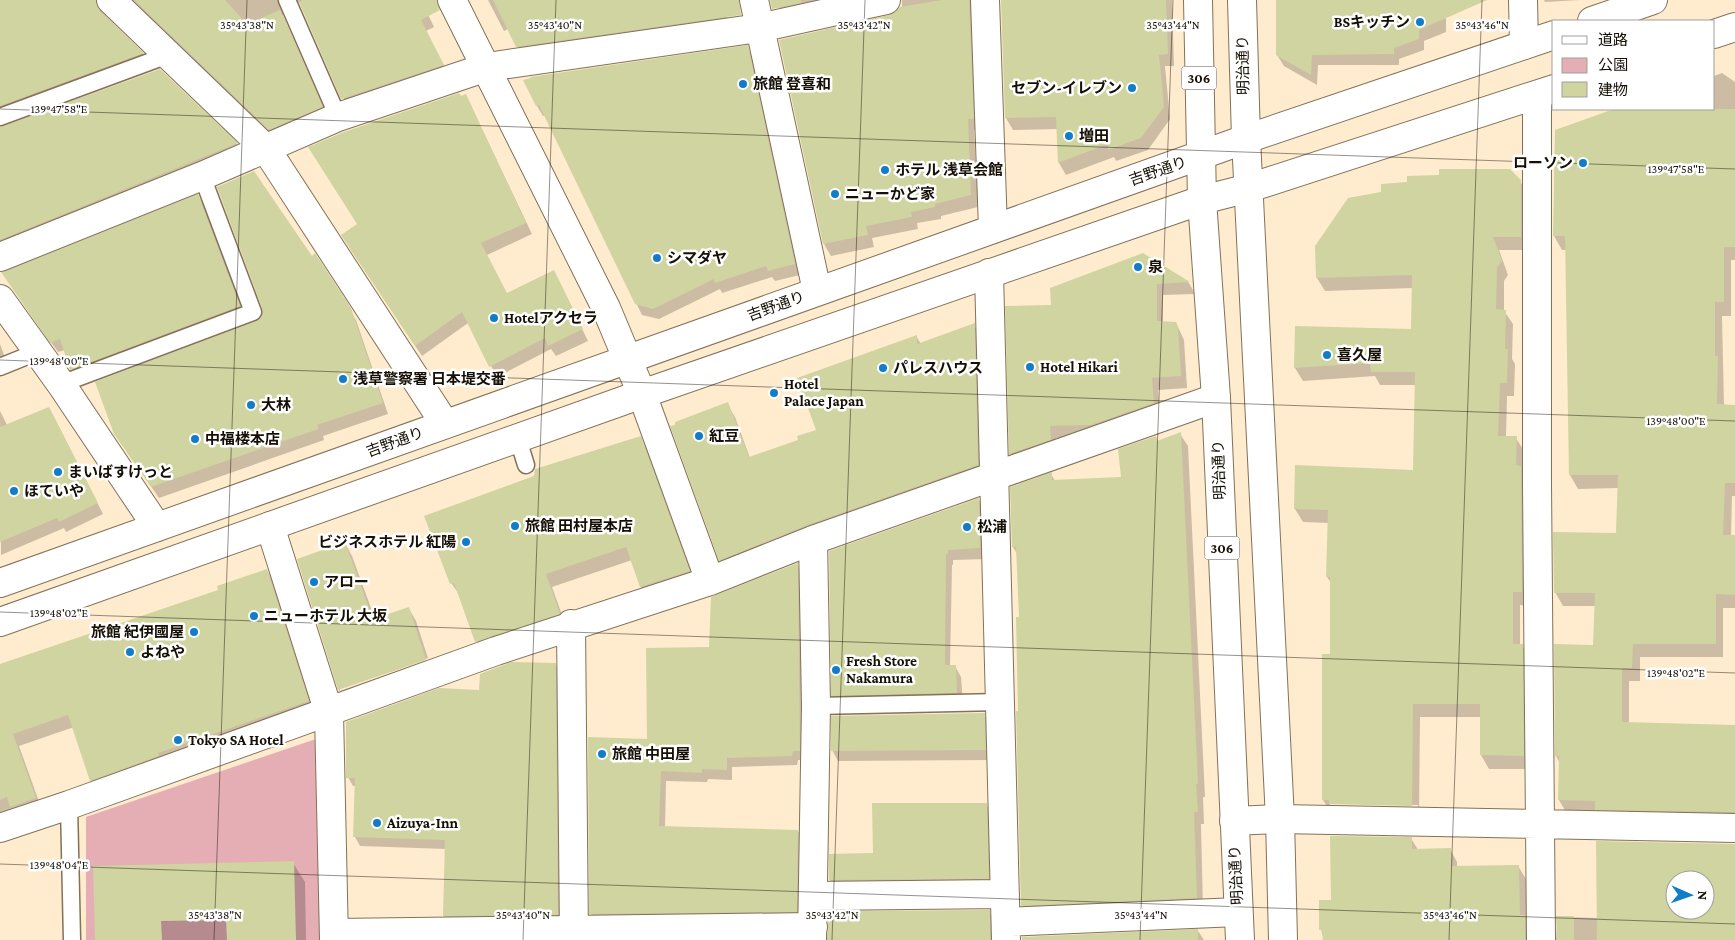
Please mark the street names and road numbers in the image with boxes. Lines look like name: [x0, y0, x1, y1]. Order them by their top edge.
street label: 明治通り: [1234, 35, 1252, 95]
road number: 306: [1182, 66, 1216, 90]
street label: 吉野通り: [1127, 154, 1189, 188]
street label: 吉野通り: [745, 288, 807, 324]
street label: 吉野通り: [364, 424, 426, 460]
street label: 明治通り: [1210, 440, 1228, 500]
road number: 306: [1204, 536, 1240, 560]
street label: 明治通り: [1226, 845, 1246, 905]

